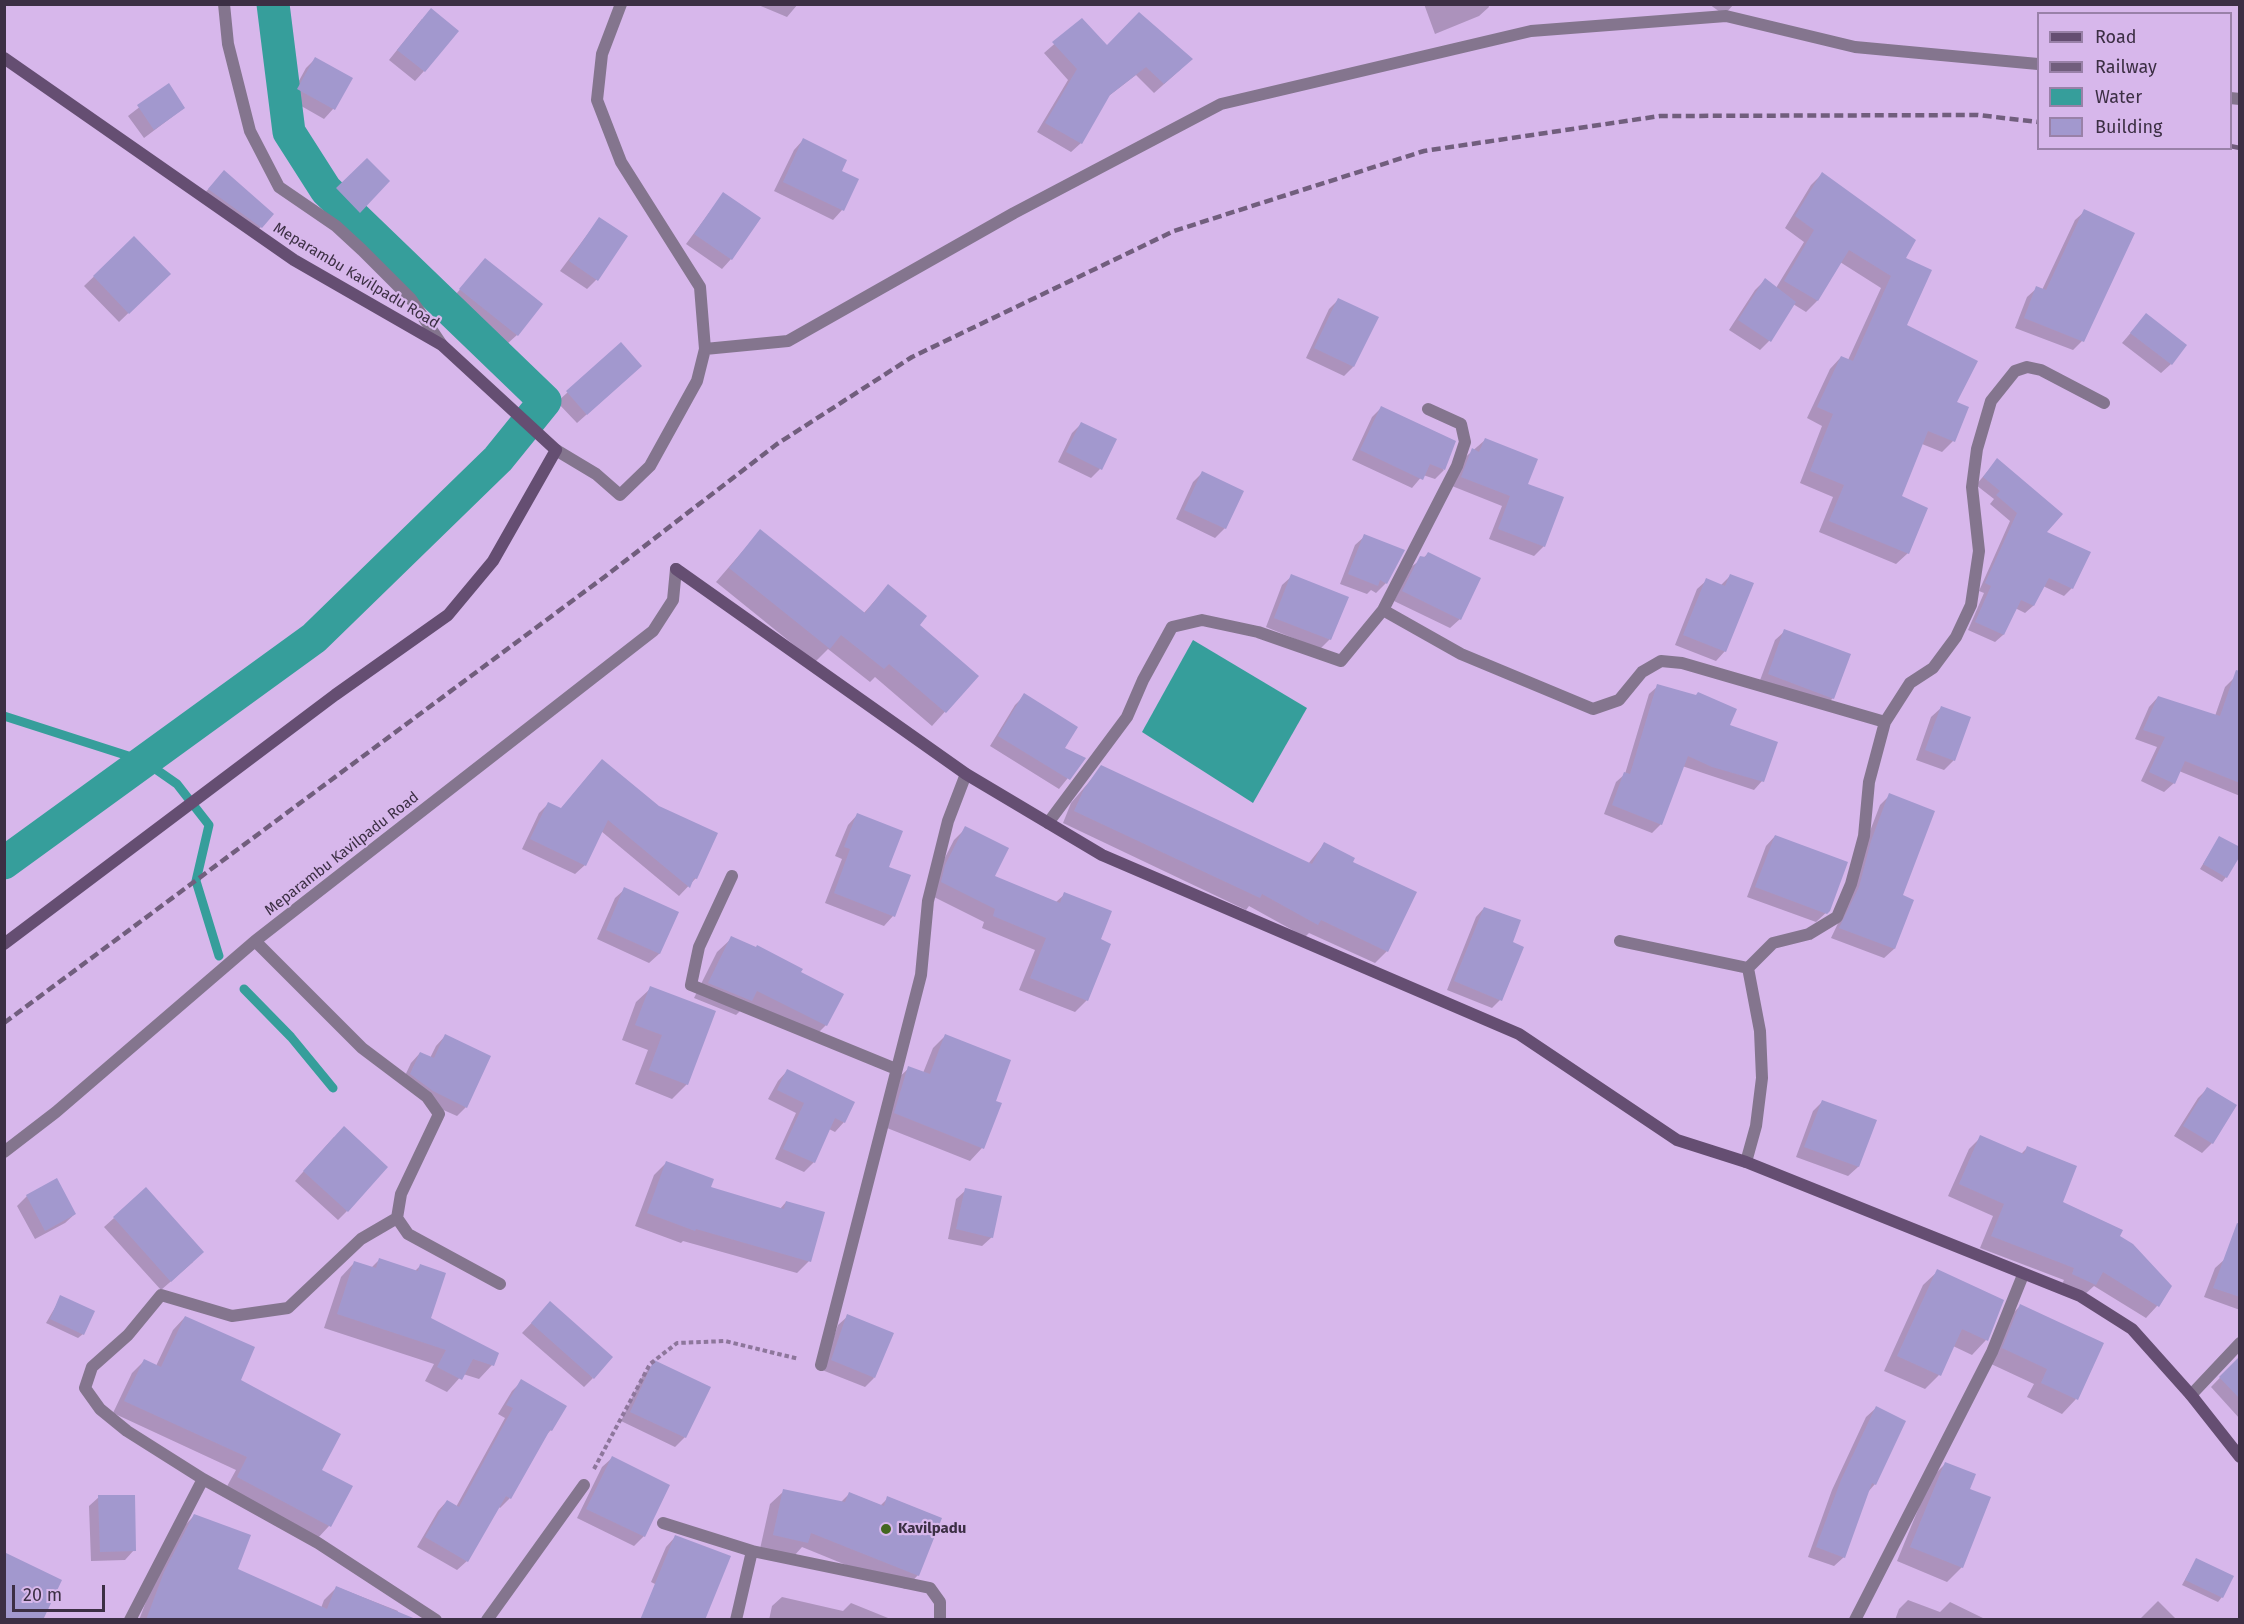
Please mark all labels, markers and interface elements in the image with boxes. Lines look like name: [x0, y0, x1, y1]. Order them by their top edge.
legend: [2037, 12, 2232, 150]
text: Road: [2095, 26, 2137, 48]
text: Railway: [2095, 56, 2157, 78]
text: Water: [2095, 86, 2142, 108]
text: Building: [2095, 116, 2162, 138]
street label: Meparambu Kavilpadu Road: [270, 219, 442, 333]
street label: Meparambu Kavilpadu Road: [261, 788, 423, 920]
place label: Kavilpadu: [898, 1520, 966, 1538]
marker: Kavilpadu: [879, 1522, 893, 1536]
scale bar: [15, 1573, 108, 1611]
text: 20 m: [23, 1584, 62, 1606]

